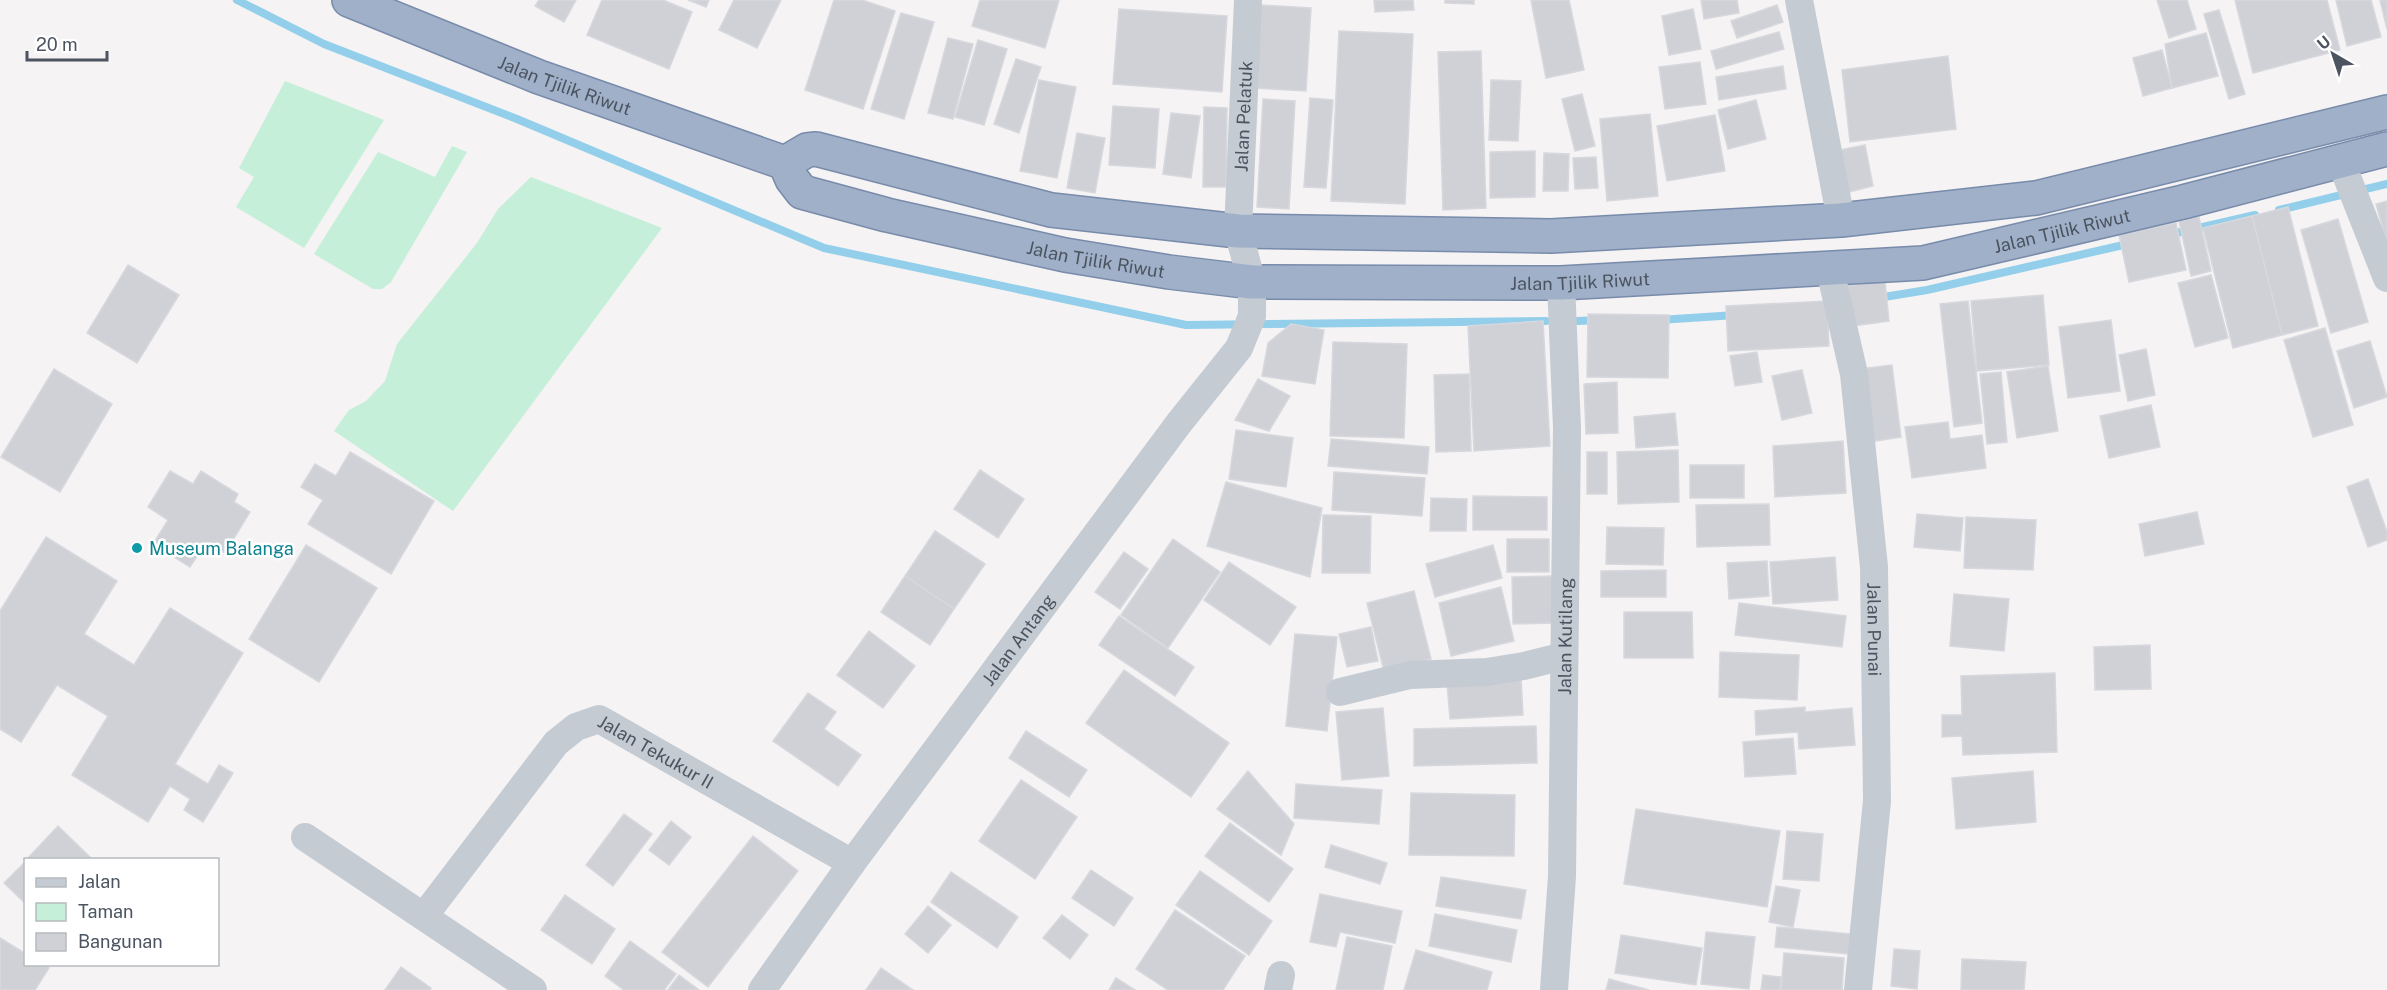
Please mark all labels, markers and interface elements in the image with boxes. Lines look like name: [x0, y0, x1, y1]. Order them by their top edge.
scale bar: [27, 24, 106, 62]
north arrow: [2303, 24, 2363, 84]
text: U: [2313, 32, 2334, 54]
text: 20 m: [36, 34, 78, 55]
street label: Jalan Tjilik Riwut: [495, 51, 634, 119]
street label: Jalan Pelatuk: [1230, 60, 1256, 172]
street label: Jalan Tjilik Riwut: [1991, 204, 2132, 257]
street label: Jalan Tjilik Riwut: [1025, 236, 1166, 282]
street label: Jalan Tjilik Riwut: [1510, 268, 1651, 294]
place label: Museum Balanga: [149, 538, 294, 559]
marker: Museum Balanga: [130, 541, 144, 555]
street label: Jalan Kutilang: [1554, 577, 1576, 695]
street label: Jalan Punai: [1864, 582, 1886, 676]
street label: Jalan Antang: [977, 590, 1059, 689]
street label: Jalan Tekukur II: [594, 710, 717, 792]
legend: [24, 858, 219, 966]
text: Jalan: [78, 871, 121, 892]
text: Taman: [78, 901, 133, 922]
text: Bangunan: [78, 931, 163, 952]

